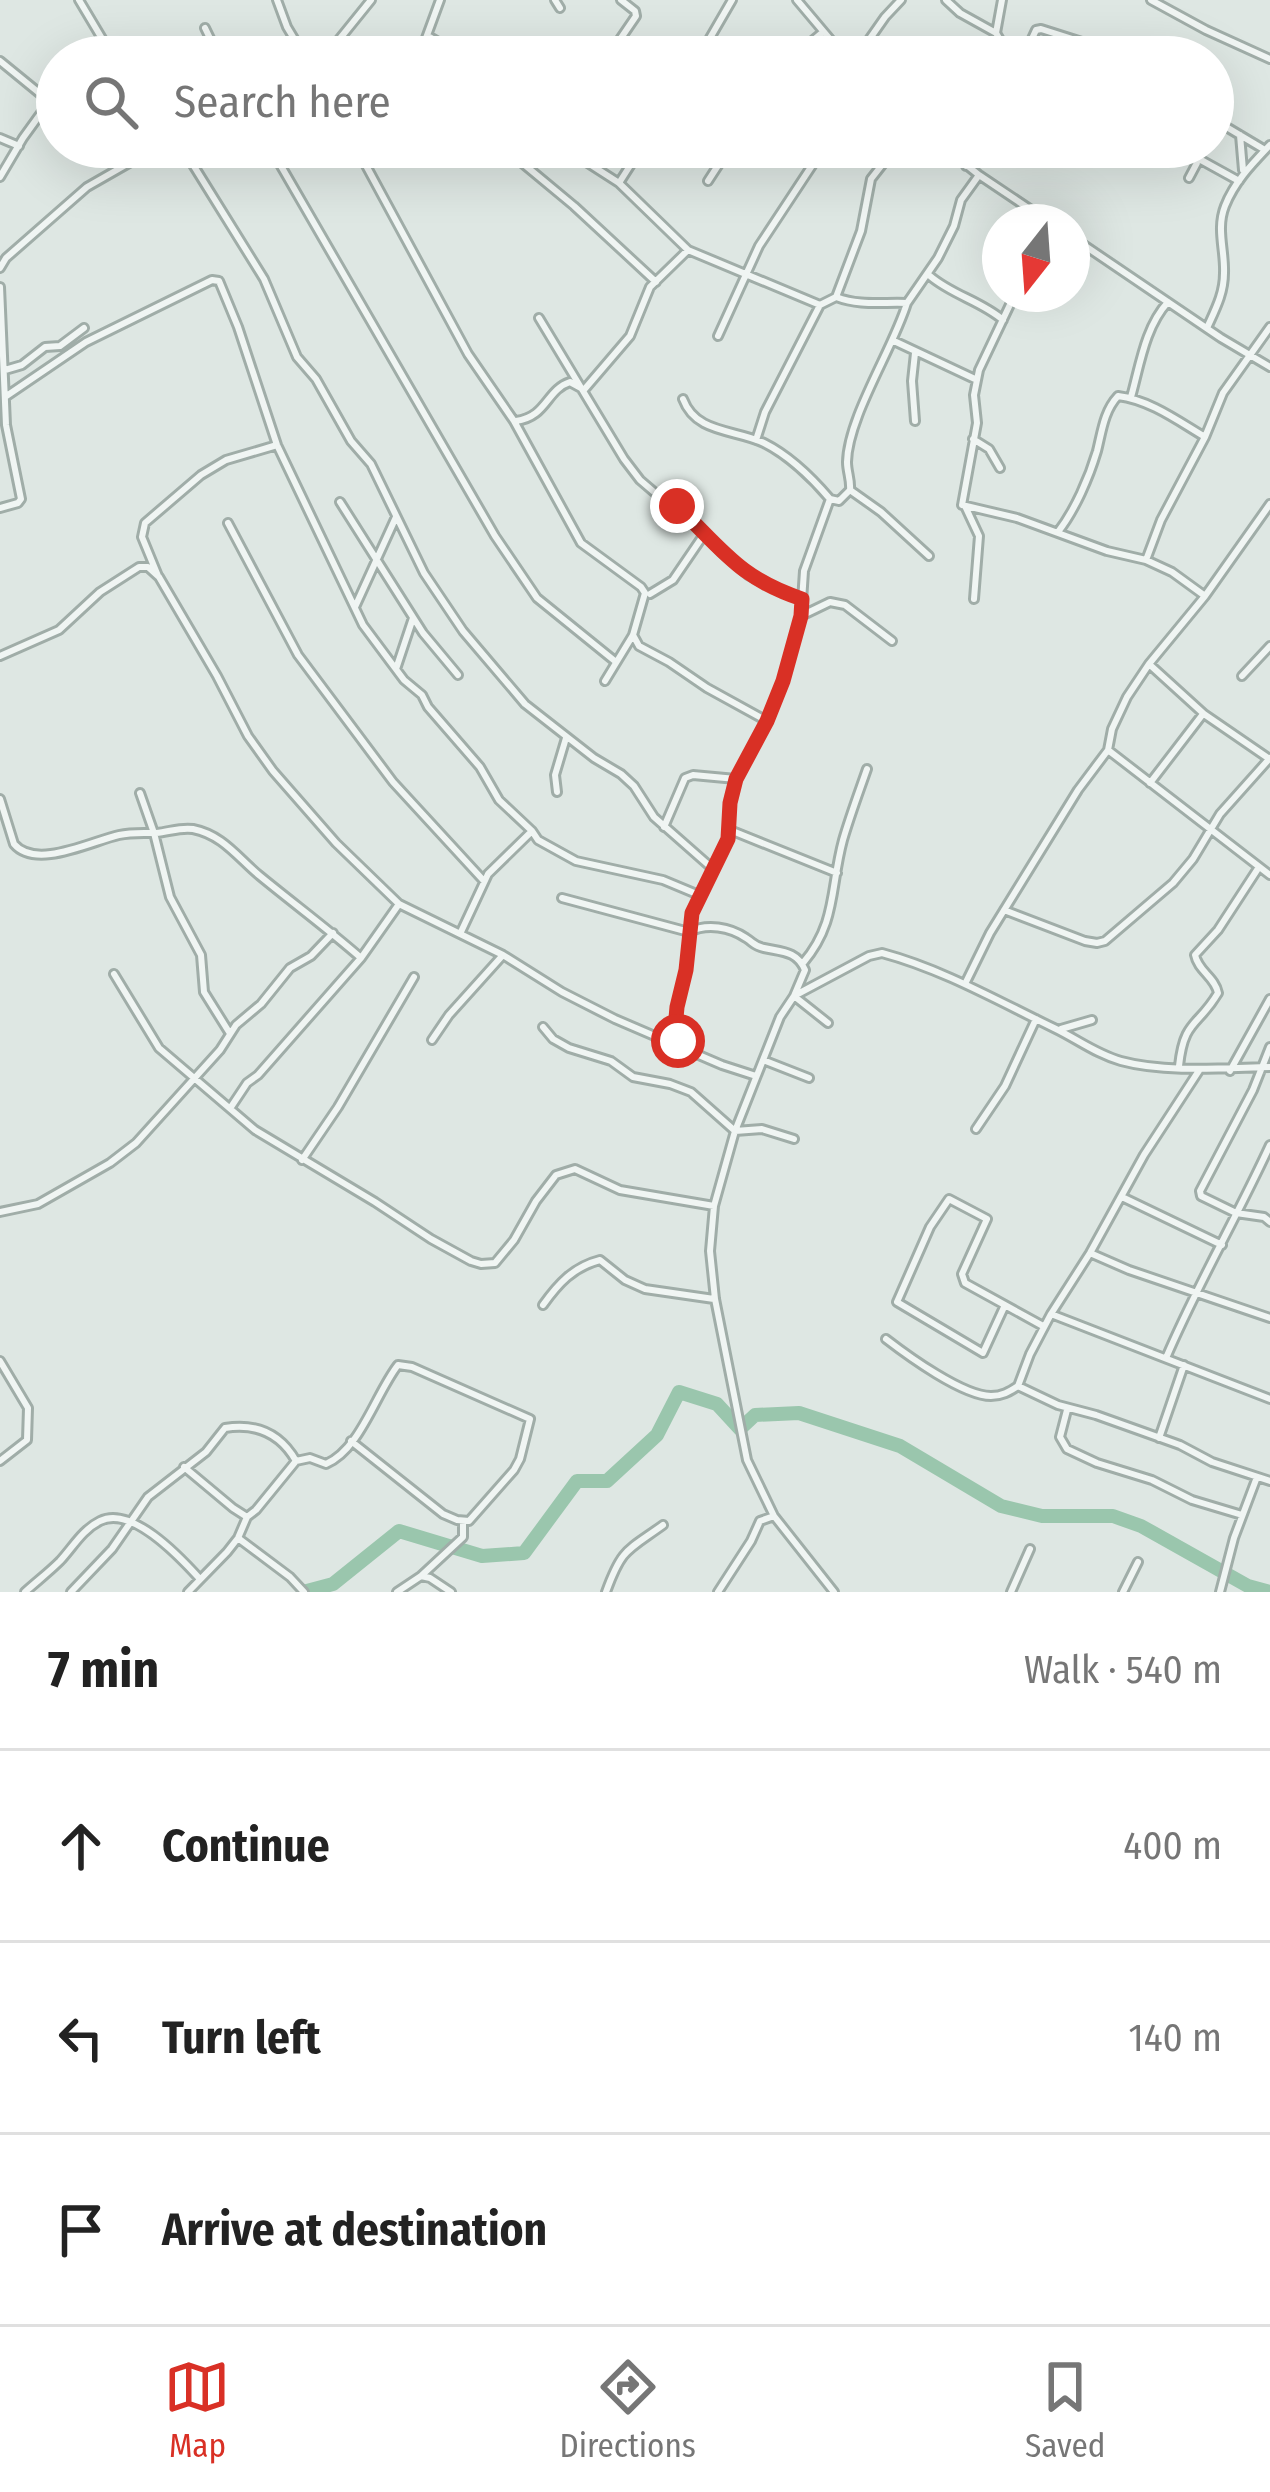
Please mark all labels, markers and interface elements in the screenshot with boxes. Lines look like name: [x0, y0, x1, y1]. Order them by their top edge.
search box: [36, 36, 1234, 168]
icon: search: [78, 69, 144, 135]
text: Search here: [174, 75, 391, 129]
north arrow: [982, 204, 1090, 312]
route end: [650, 479, 704, 533]
route start: [651, 1014, 705, 1068]
text: 7 min: [48, 1639, 159, 1701]
text: Walk · 540 m: [1024, 1647, 1222, 1693]
icon: ahead: [48, 1813, 114, 1879]
text: Continue: [162, 1819, 330, 1873]
text: 400 m: [1123, 1823, 1222, 1869]
icon: left: [48, 2005, 114, 2071]
text: Turn left: [162, 2011, 321, 2065]
text: 140 m: [1128, 2015, 1222, 2061]
icon: arrive: [48, 2197, 114, 2263]
text: Arrive at destination: [162, 2203, 547, 2257]
tab: Map: [164, 2354, 230, 2466]
tab: Directions: [559, 2354, 696, 2466]
tab: Saved: [1025, 2354, 1105, 2466]

